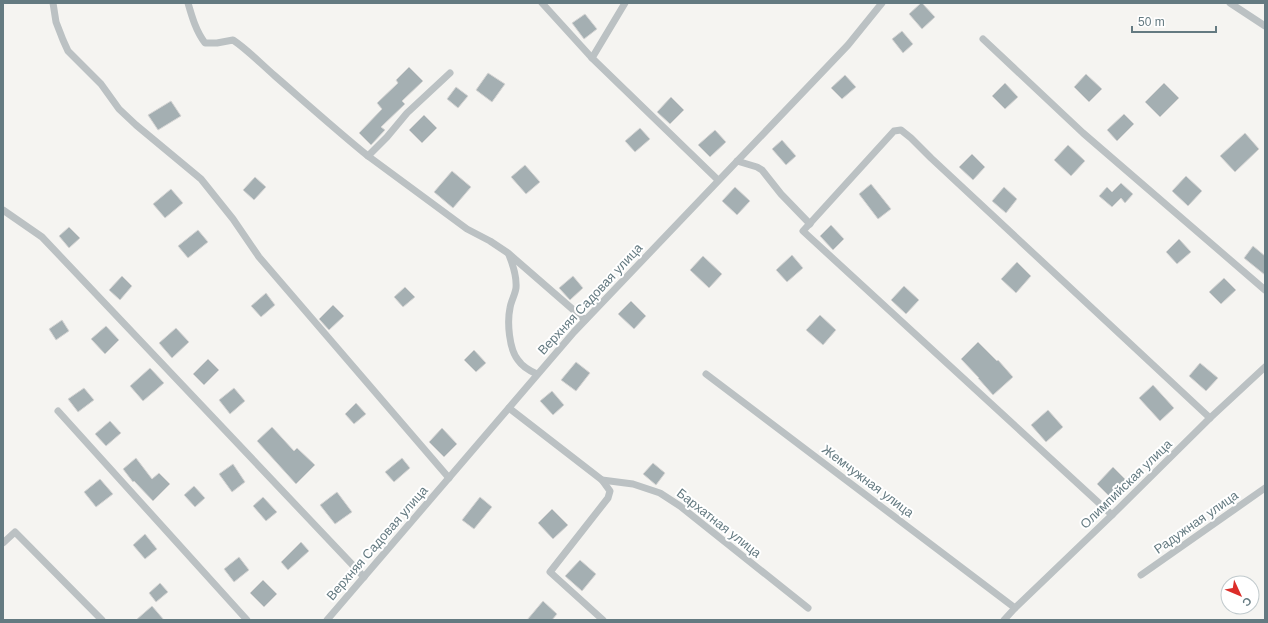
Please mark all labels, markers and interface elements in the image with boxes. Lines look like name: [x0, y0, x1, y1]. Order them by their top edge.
scale bar: [1132, 8, 1216, 34]
text: 50 m: [1138, 15, 1165, 29]
street label: Верхняя Садовая улица: [535, 240, 646, 358]
street label: Олимпийская улица: [1077, 436, 1175, 532]
street label: Жемчужная улица: [819, 442, 917, 521]
street label: Верхняя Садовая улица: [323, 482, 431, 603]
street label: Бархатная улица: [674, 485, 765, 561]
street label: Радужная улица: [1151, 487, 1242, 557]
north arrow: [1220, 575, 1260, 615]
text: С: [1240, 595, 1254, 609]

